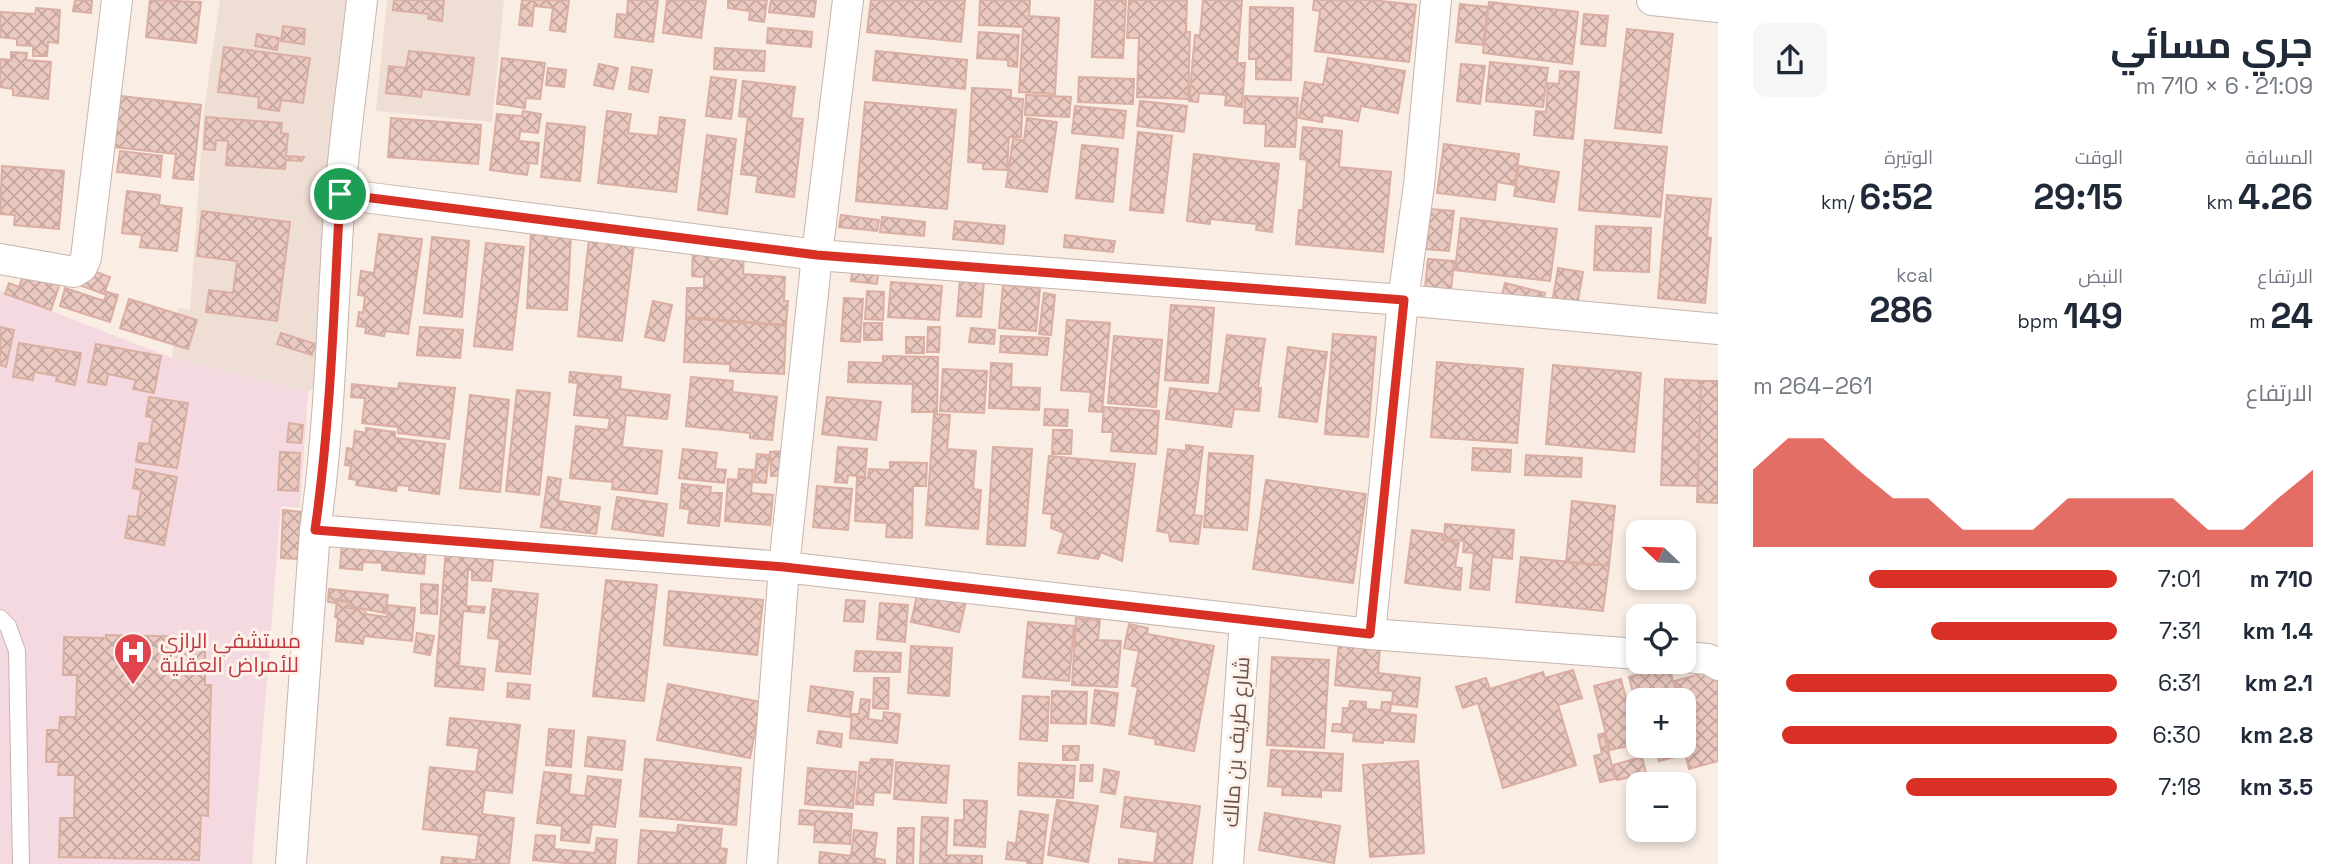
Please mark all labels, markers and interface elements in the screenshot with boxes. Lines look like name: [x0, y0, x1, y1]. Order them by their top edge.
text: جري مسائي: [2110, 21, 2313, 69]
button: share: [1753, 23, 1827, 97]
text: 21:09 · 6 × 710 m: [2136, 71, 2313, 101]
text: الوتيرة: [1884, 145, 1933, 170]
text: الوقت: [2075, 145, 2123, 170]
text: المسافة: [2245, 145, 2313, 170]
pin: [310, 164, 370, 224]
icon: arrive: [321, 175, 359, 213]
text: 6:52: [1859, 175, 1933, 219]
text: 29:15: [2033, 175, 2123, 219]
text: 4.26: [2238, 175, 2313, 219]
text: /km: [1821, 190, 1859, 215]
text: km: [2206, 190, 2238, 215]
text: kcal: [1896, 263, 1933, 288]
text: النبض: [2078, 264, 2123, 289]
text: الارتفاع: [2257, 264, 2313, 289]
text: 286: [1870, 288, 1933, 332]
text: 149: [2063, 294, 2123, 338]
text: 24: [2271, 294, 2313, 338]
text: bpm: [2018, 309, 2063, 334]
text: m: [2249, 309, 2271, 334]
text: 261–264 m: [1753, 371, 1873, 401]
text: الارتفاع: [2246, 378, 2313, 408]
north arrow: [1626, 520, 1696, 590]
map controls: [1626, 520, 1696, 842]
text: 7:01: [2158, 564, 2201, 594]
text: 710 m: [2250, 564, 2313, 594]
button: locate: [1626, 604, 1696, 674]
text: 7:31: [2159, 616, 2201, 646]
text: 1.4 km: [2243, 616, 2313, 646]
place label: مستشفي الرازي للأمراض العقلية: [160, 627, 301, 678]
hospital icon: مستشفي الرازي للأمراض العقلية: [112, 631, 154, 686]
street label: شارع طريف بن مالك: [1217, 656, 1256, 828]
text: 6:31: [2158, 668, 2201, 698]
text: 2.1 km: [2245, 668, 2313, 698]
button: +: [1626, 688, 1696, 758]
text: 6:30: [2152, 720, 2201, 750]
text: 2.8 km: [2240, 720, 2313, 750]
button: −: [1626, 772, 1696, 842]
text: 7:18: [2158, 772, 2201, 802]
text: 3.5 km: [2240, 772, 2313, 802]

